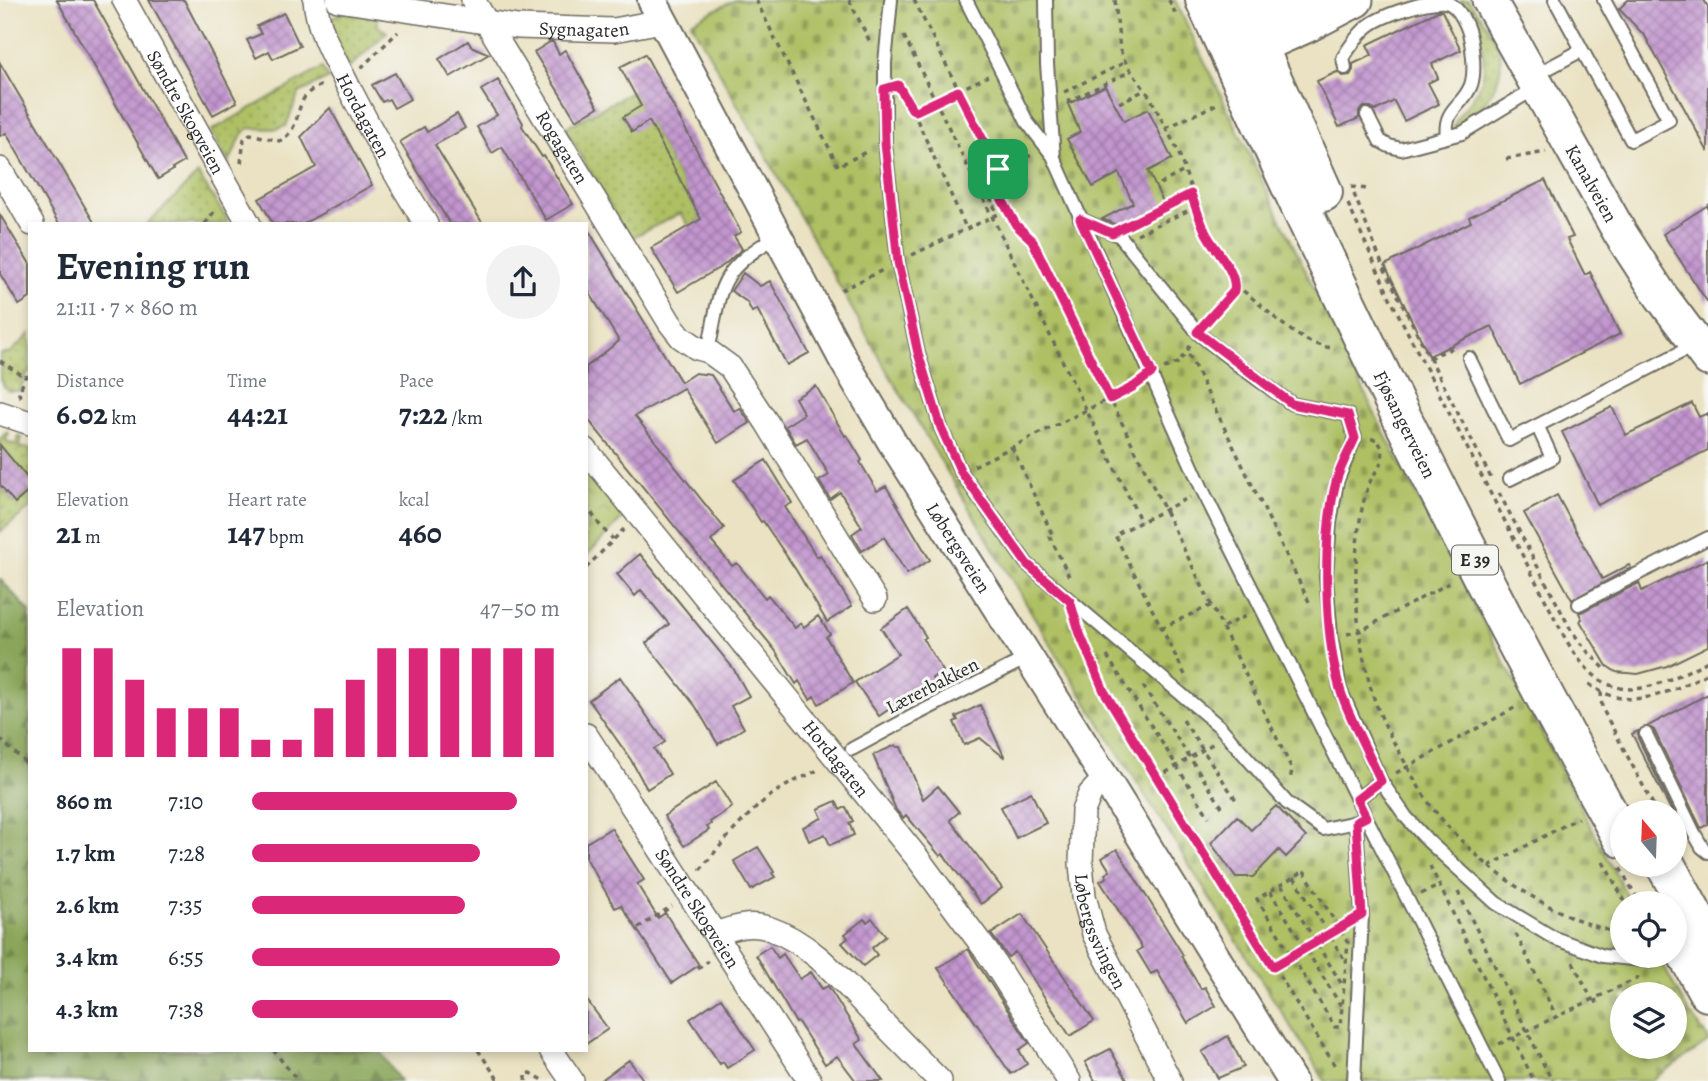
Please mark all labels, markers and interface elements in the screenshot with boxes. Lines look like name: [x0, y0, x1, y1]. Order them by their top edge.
street label: Sygnagaten: [539, 15, 631, 44]
street label: Søndre Skogveien: [140, 46, 231, 179]
street label: Hordagaten: [330, 69, 396, 163]
street label: Rogagaten: [529, 106, 594, 189]
pin: [968, 139, 1028, 199]
street label: Kanalveien: [1559, 140, 1623, 227]
icon: arrive: [979, 150, 1017, 188]
text: Evening run: [56, 240, 250, 292]
button: share: [486, 245, 560, 319]
text: 21:11 · 7 × 860 m: [56, 292, 198, 323]
street label: Fjøsangerveien: [1367, 366, 1442, 483]
text: Distance: [56, 368, 124, 394]
text: Time: [227, 368, 267, 394]
text: Pace: [399, 368, 434, 394]
text: 6.02: [56, 394, 108, 434]
text: 44:21: [227, 394, 288, 434]
text: 7:22: [399, 394, 448, 434]
text: km: [108, 405, 137, 431]
text: /km: [448, 405, 483, 431]
text: Elevation: [56, 487, 129, 513]
text: Heart rate: [227, 487, 307, 513]
text: kcal: [399, 487, 429, 513]
street label: Løbergsveien: [920, 498, 997, 598]
text: 21: [56, 513, 81, 553]
text: 147: [227, 513, 265, 553]
text: 460: [399, 513, 442, 553]
text: m: [81, 524, 101, 550]
text: bpm: [265, 524, 304, 550]
road number: E 39: [1452, 546, 1498, 574]
text: Elevation: [56, 593, 144, 624]
text: 47–50 m: [480, 593, 560, 624]
street label: Lærerbakken: [882, 651, 983, 720]
street label: Hordagaten: [796, 715, 875, 803]
text: 860 m: [56, 786, 113, 817]
text: 7:10: [168, 786, 203, 817]
north arrow: [1610, 800, 1687, 877]
map controls: [1610, 800, 1687, 1059]
text: 1.7 km: [56, 838, 116, 869]
text: 7:28: [168, 838, 205, 869]
street label: Søndre Skogveien: [649, 843, 746, 974]
street label: Løbergssvingen: [1068, 872, 1132, 994]
text: 2.6 km: [56, 890, 119, 921]
text: 7:35: [168, 890, 203, 921]
button: locate: [1610, 891, 1687, 968]
text: 3.4 km: [56, 942, 118, 973]
text: 6:55: [168, 942, 204, 973]
button: layers: [1610, 982, 1687, 1059]
text: 4.3 km: [56, 994, 118, 1025]
text: 7:38: [168, 994, 204, 1025]

